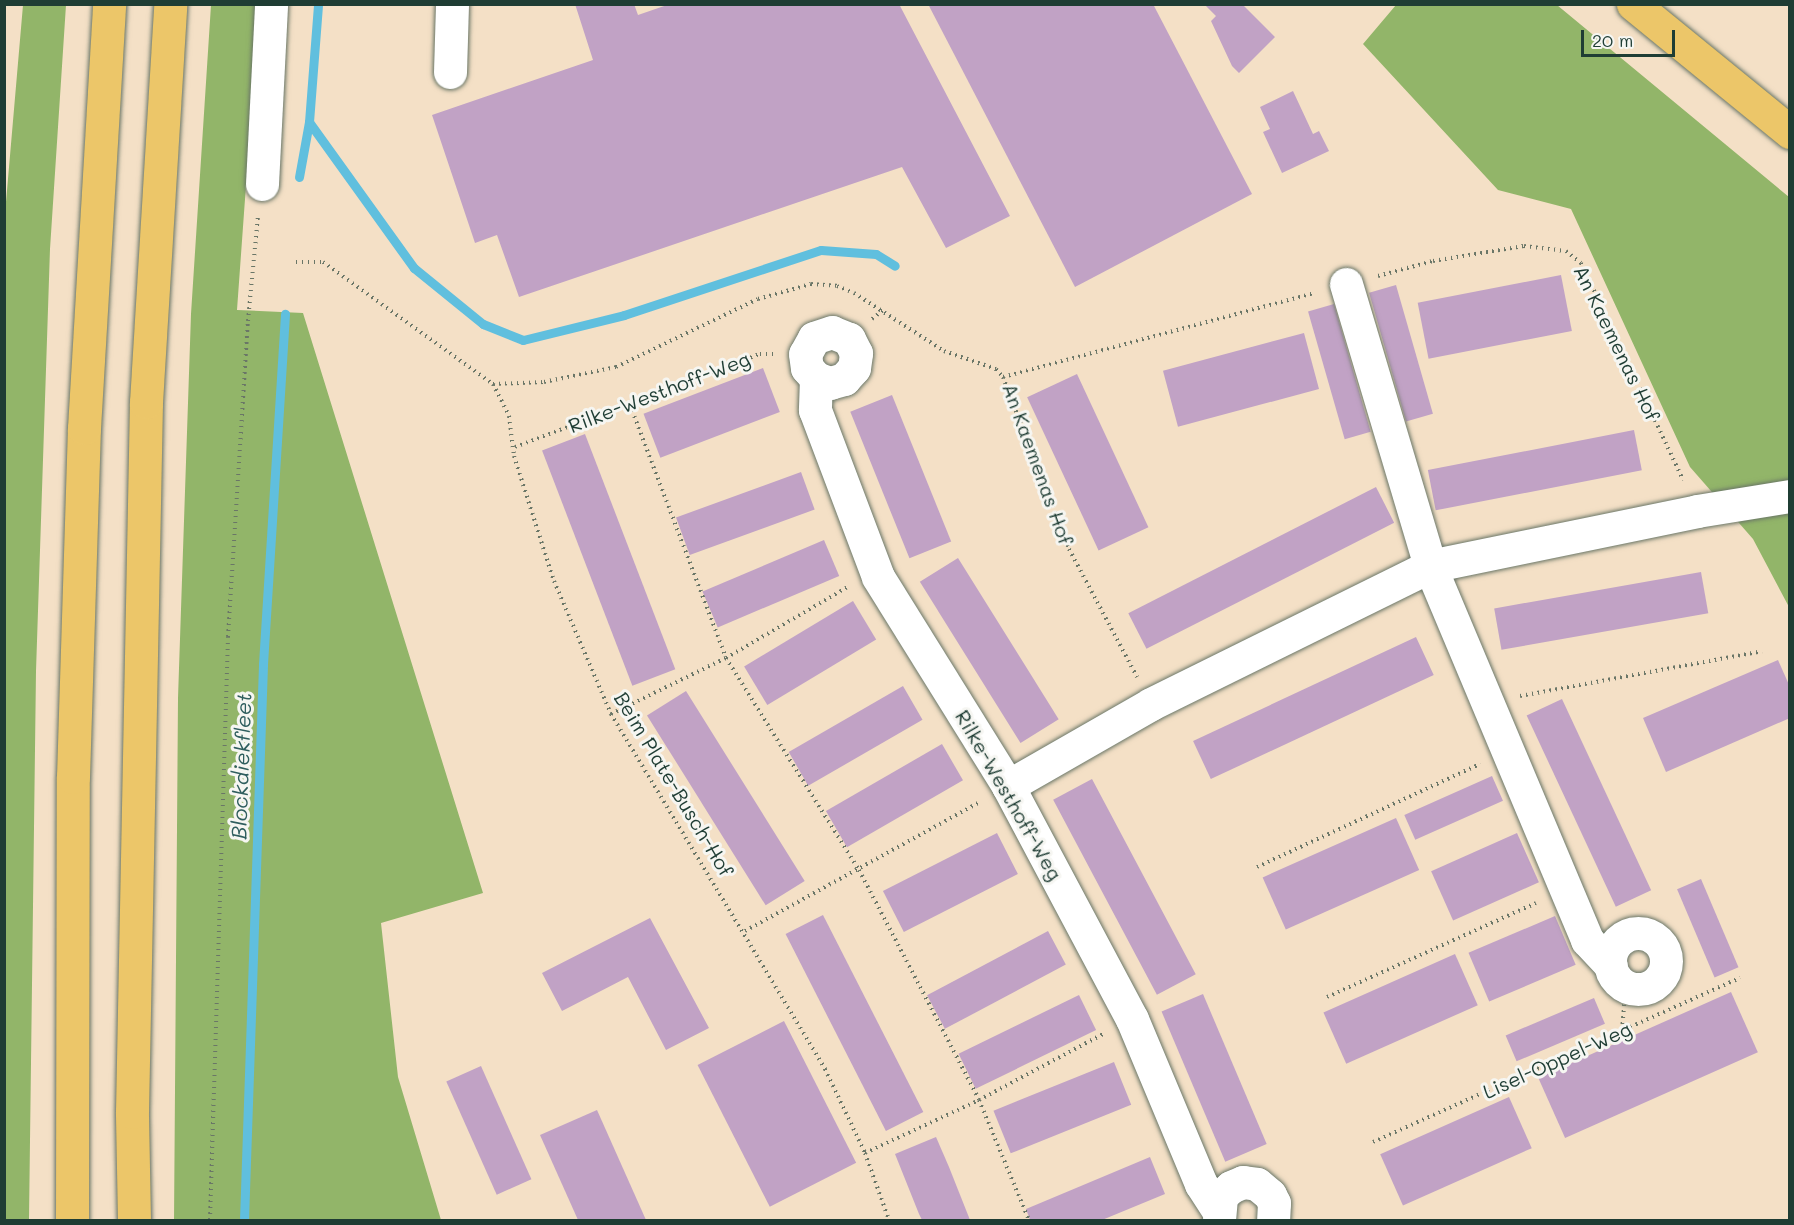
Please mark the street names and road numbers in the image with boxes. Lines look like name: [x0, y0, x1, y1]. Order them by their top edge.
street label: An Kaemenas Hof: [1569, 261, 1665, 425]
street label: Rilke-Westhoff-Weg: [565, 346, 753, 438]
street label: An Kaemenas Hof: [998, 380, 1078, 548]
street label: Beim Plate-Busch-Hof: [609, 687, 739, 881]
street label: Rilke-Westhoff-Weg: [950, 706, 1068, 884]
street label: Lisel-Oppel-Weg: [1479, 1016, 1635, 1104]

